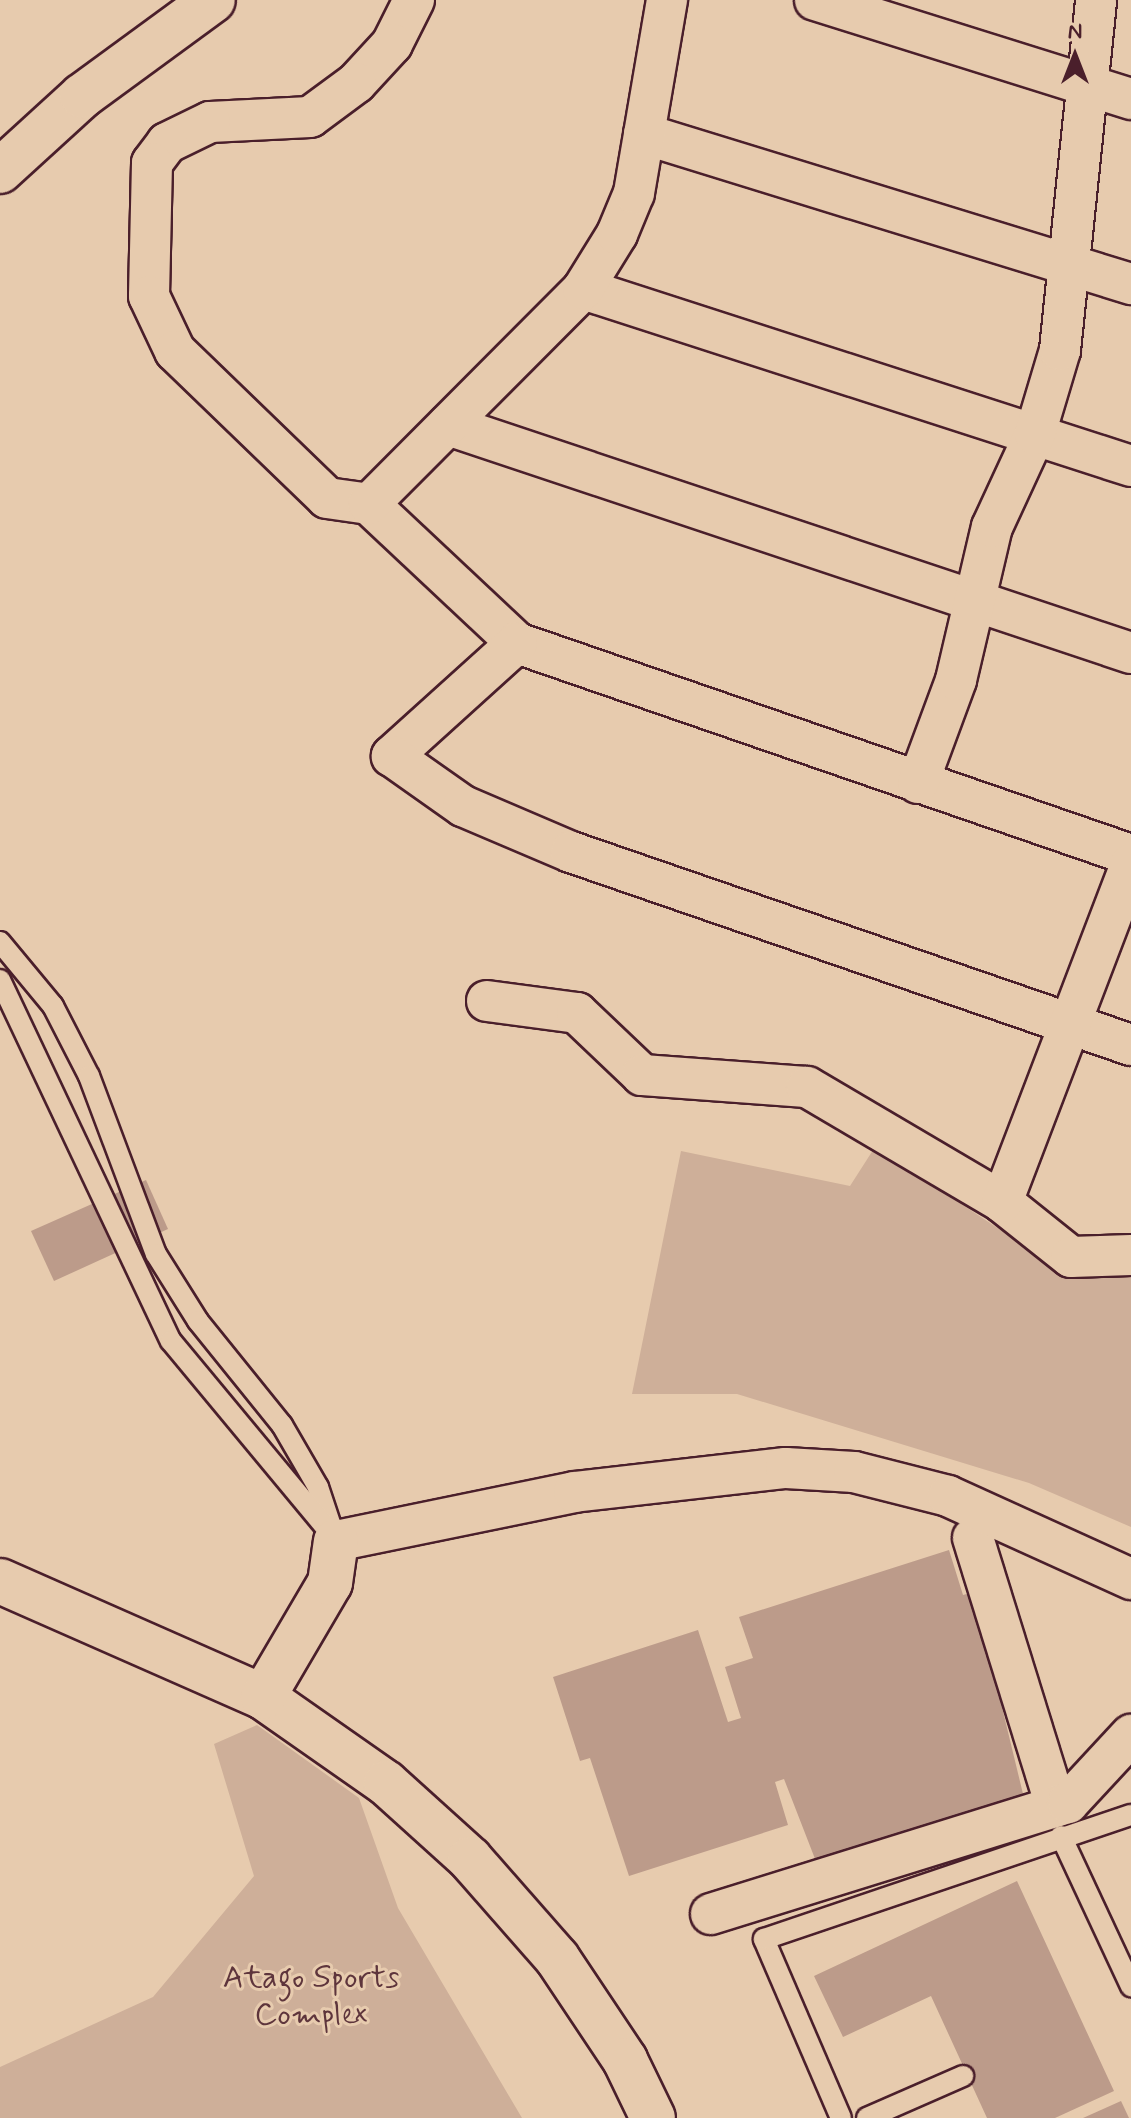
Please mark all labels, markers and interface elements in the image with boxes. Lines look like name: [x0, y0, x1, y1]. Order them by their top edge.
north arrow: [1035, 16, 1115, 96]
text: N: [1068, 18, 1082, 46]
park label: Atago Sports Complex: [219, 1960, 403, 2035]

